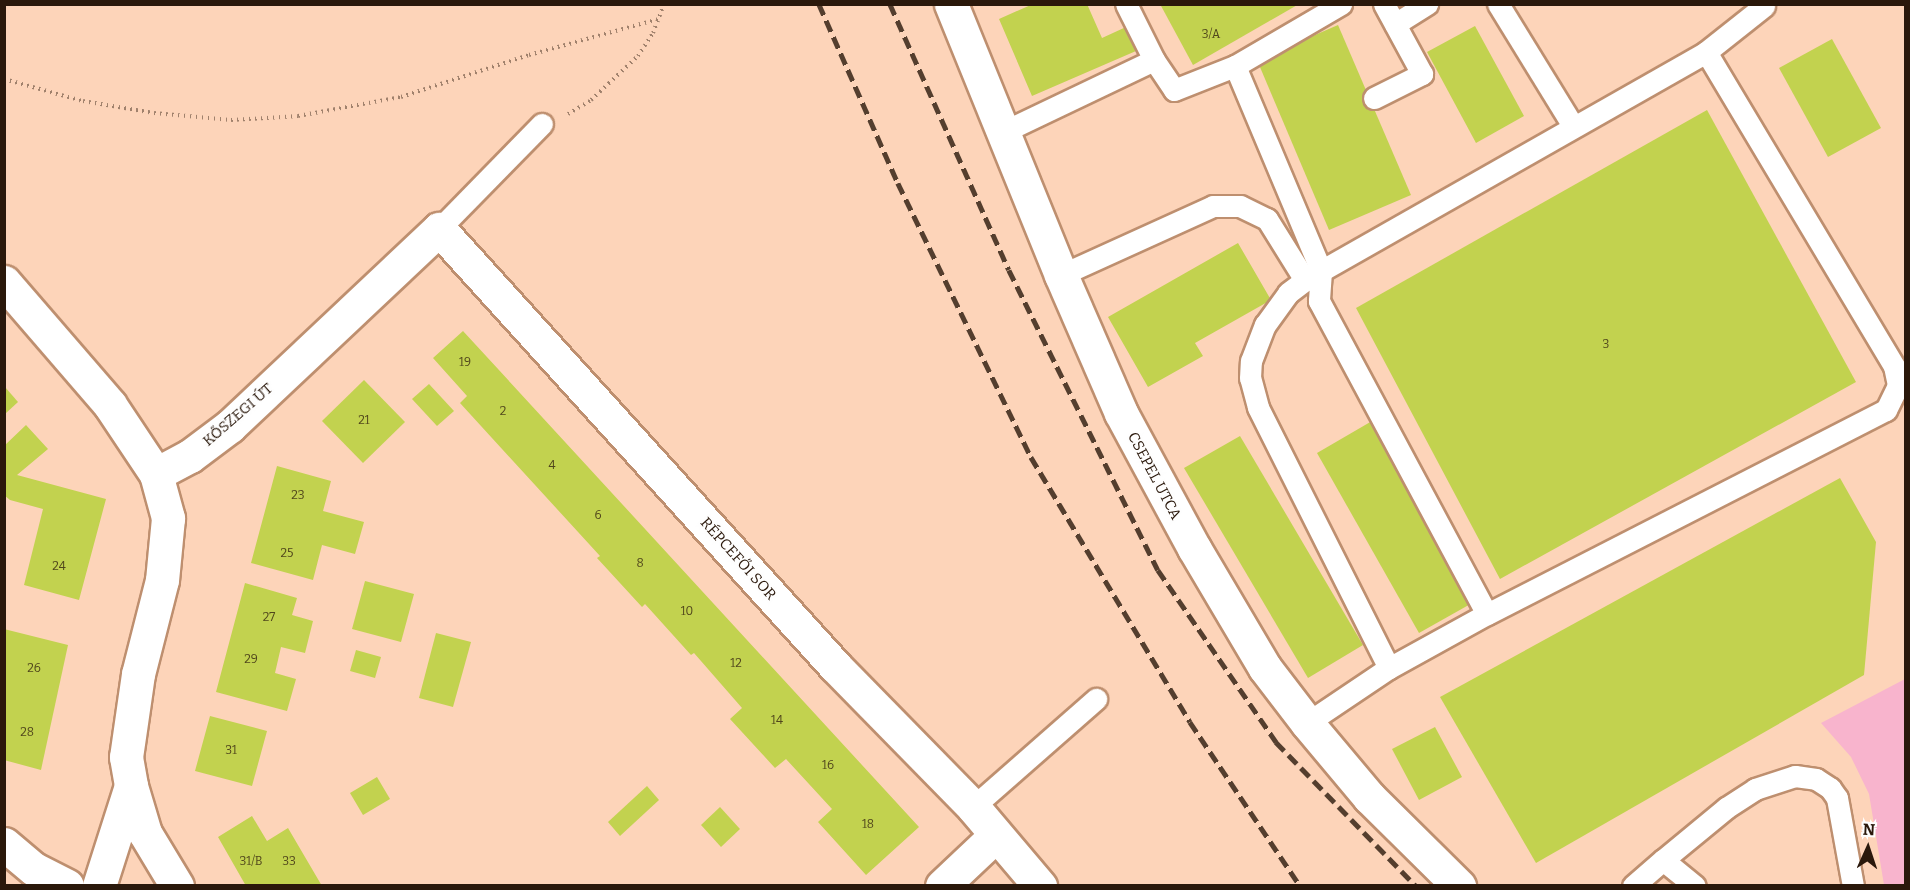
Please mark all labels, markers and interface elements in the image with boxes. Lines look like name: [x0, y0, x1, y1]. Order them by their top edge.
house number: 3/A: [1202, 28, 1220, 42]
house number: 3: [1603, 338, 1609, 352]
house number: 19: [459, 356, 471, 370]
street label: KŐSZEGI ÚT: [199, 380, 277, 450]
house number: 2: [500, 405, 506, 419]
house number: 21: [358, 414, 370, 428]
street label: CSEPEL UTCA: [1123, 429, 1185, 523]
house number: 4: [548, 459, 556, 473]
house number: 23: [291, 489, 305, 503]
house number: 6: [594, 509, 602, 523]
street label: RÉPCEFŐI SOR: [696, 514, 780, 604]
house number: 25: [281, 547, 293, 561]
house number: 8: [636, 557, 644, 571]
house number: 24: [52, 560, 66, 574]
house number: 10: [681, 605, 693, 619]
house number: 27: [263, 611, 275, 625]
house number: 29: [244, 653, 258, 667]
house number: 12: [730, 657, 742, 671]
house number: 26: [27, 662, 41, 676]
house number: 14: [771, 714, 783, 728]
house number: 28: [20, 726, 34, 740]
house number: 31: [225, 744, 237, 758]
house number: 16: [822, 759, 834, 773]
house number: 18: [862, 818, 874, 832]
north arrow: [1838, 818, 1898, 878]
text: N: [1862, 820, 1876, 839]
house number: 31/B: [239, 855, 263, 869]
house number: 33: [282, 855, 296, 869]

